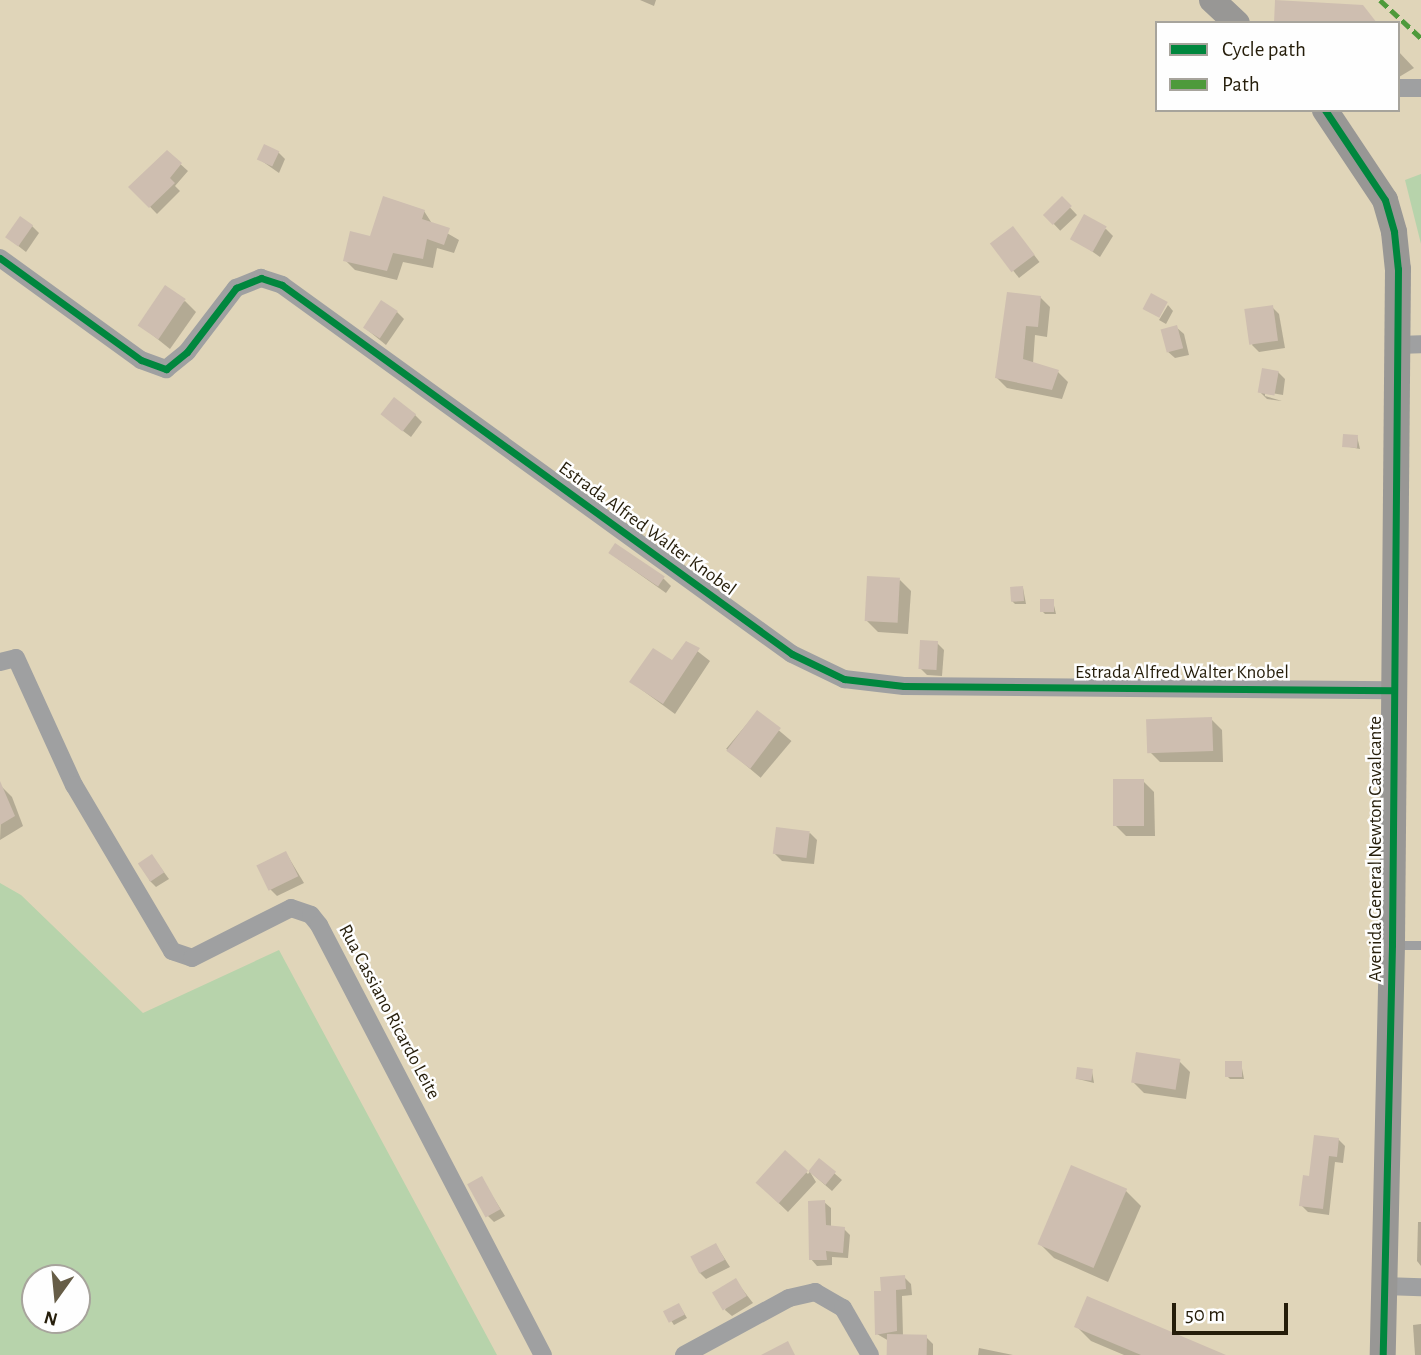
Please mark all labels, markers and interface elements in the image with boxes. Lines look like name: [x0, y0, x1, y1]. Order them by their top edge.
legend: [1155, 21, 1400, 112]
text: Cycle path: [1222, 39, 1306, 60]
text: Path: [1222, 74, 1260, 95]
street label: Estrada Alfred Walter Knobel: [554, 457, 740, 601]
street label: Estrada Alfred Walter Knobel: [1075, 662, 1289, 684]
street label: Avenida General Newton Cavalcante: [1365, 716, 1387, 982]
street label: Rua Cassiano Ricardo Leite: [333, 921, 445, 1103]
north arrow: [21, 1264, 91, 1334]
scale bar: [1176, 1288, 1292, 1332]
text: 50 m: [1185, 1304, 1225, 1325]
text: N: [42, 1307, 60, 1329]

